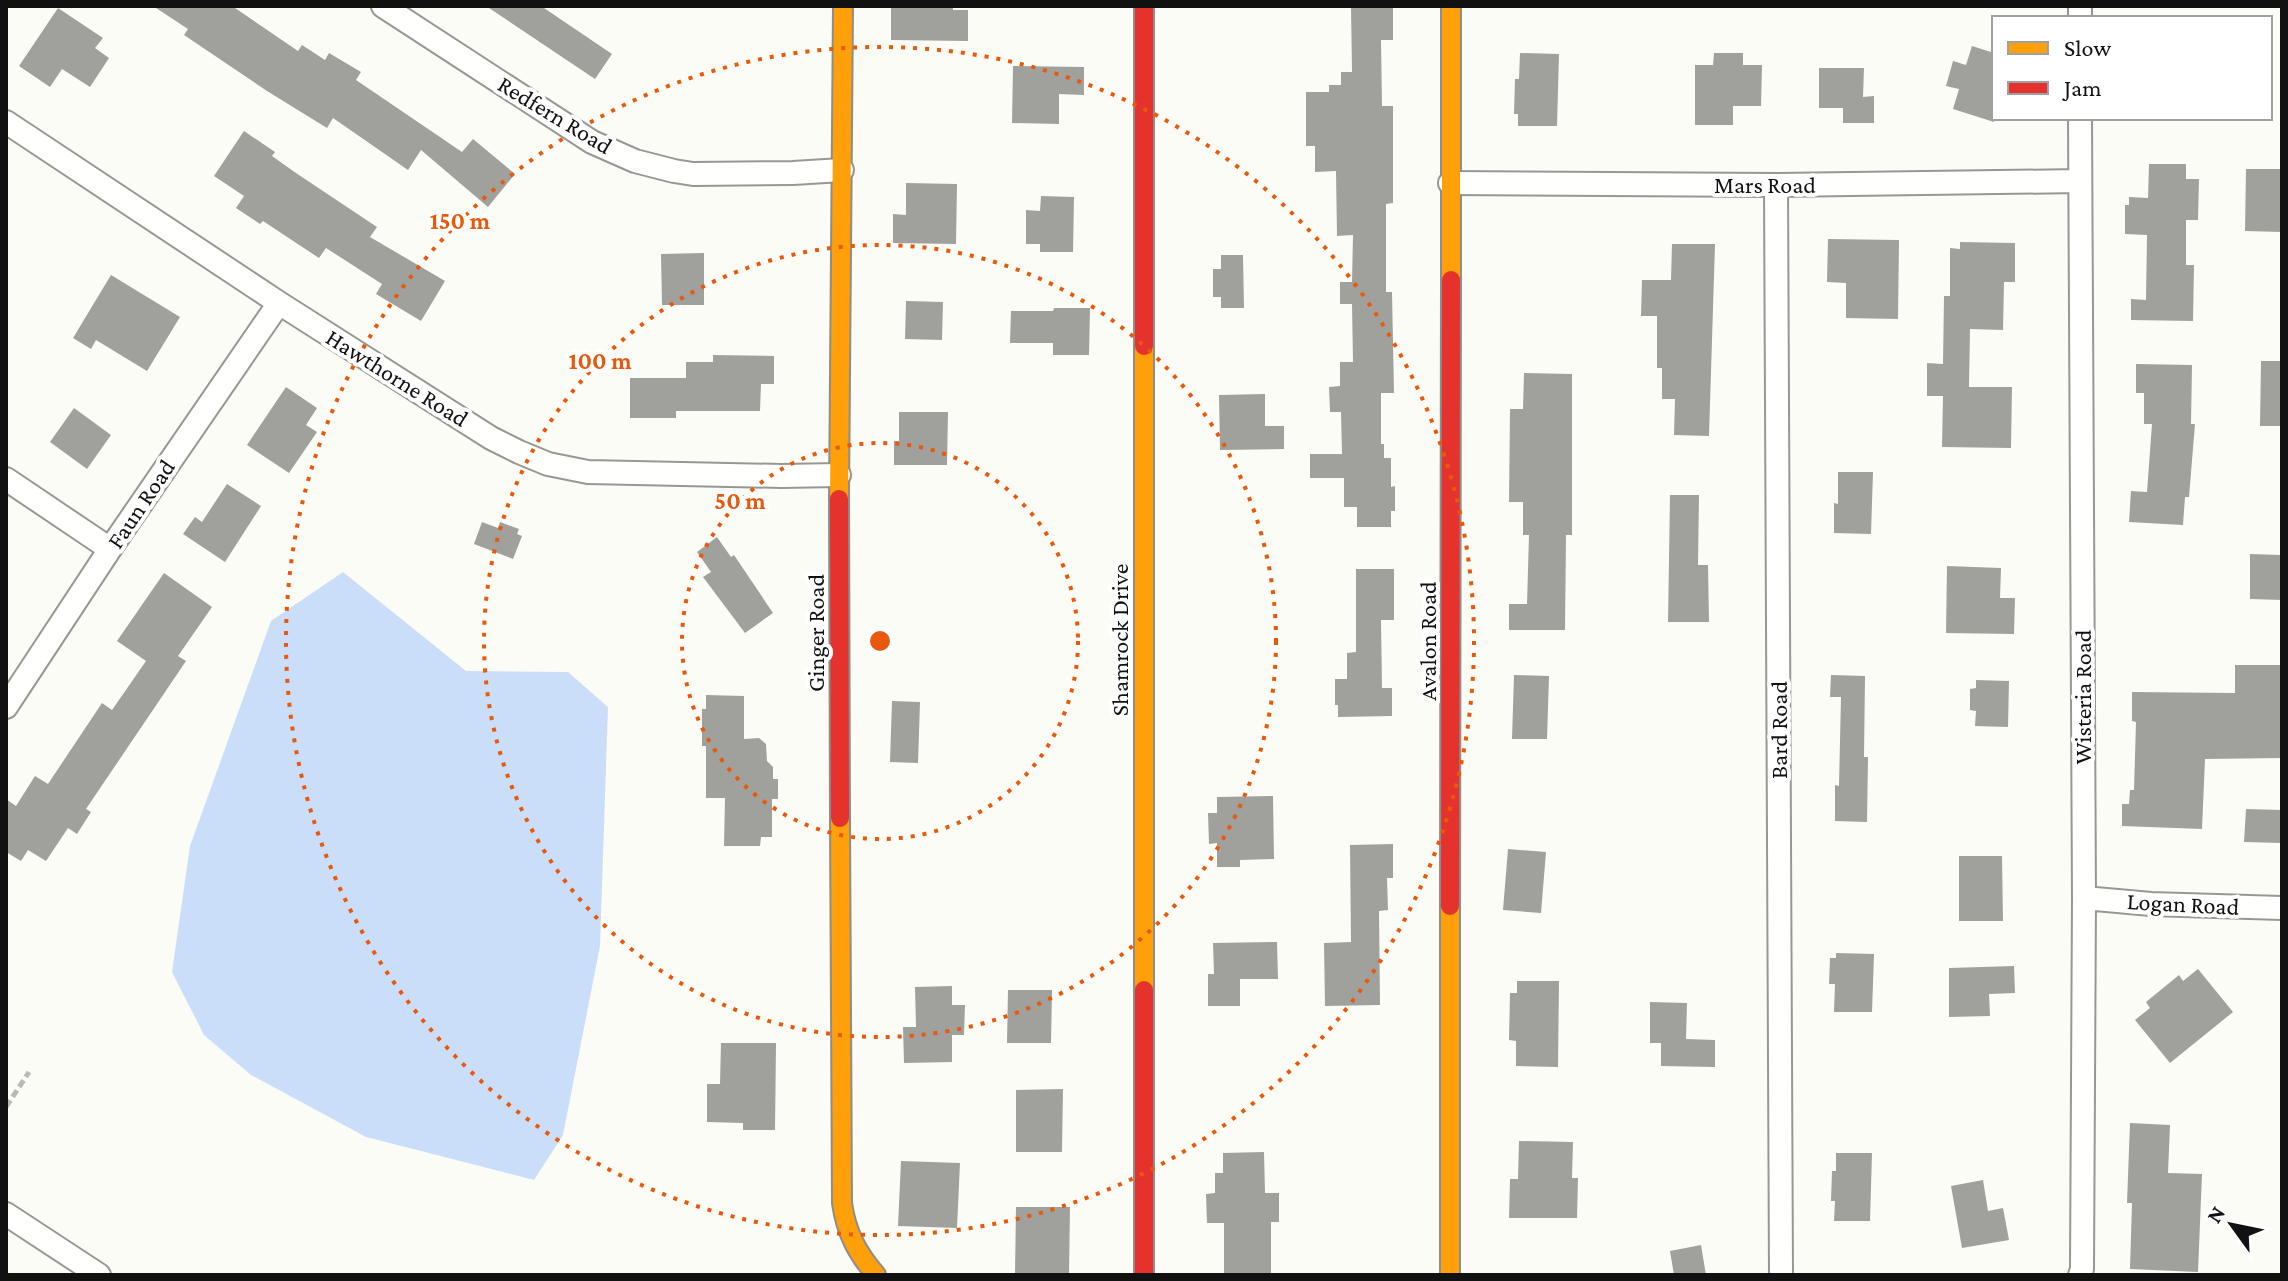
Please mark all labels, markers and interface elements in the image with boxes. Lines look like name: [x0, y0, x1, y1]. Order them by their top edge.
legend: [1992, 16, 2272, 120]
text: Slow: [2064, 34, 2111, 61]
street label: Redfern Road: [493, 70, 618, 159]
text: Jam: [2062, 74, 2102, 101]
street label: Mars Road: [1714, 171, 1816, 198]
text: 150 m: [430, 207, 491, 234]
street label: Hawthorne Road: [321, 323, 474, 432]
text: 100 m: [568, 347, 632, 374]
street label: Faun Road: [101, 454, 180, 553]
text: 50 m: [714, 487, 766, 514]
street label: Shamrock Drive: [1106, 564, 1133, 716]
street label: Ginger Road: [802, 574, 829, 692]
street label: Avalon Road: [1414, 581, 1441, 701]
centre of rings: [866, 627, 894, 655]
street label: Wisteria Road: [2069, 629, 2096, 764]
street label: Bard Road: [1765, 681, 1792, 779]
street label: Logan Road: [2126, 887, 2240, 920]
north arrow: [2192, 1185, 2272, 1265]
text: N: [2201, 1201, 2230, 1227]

